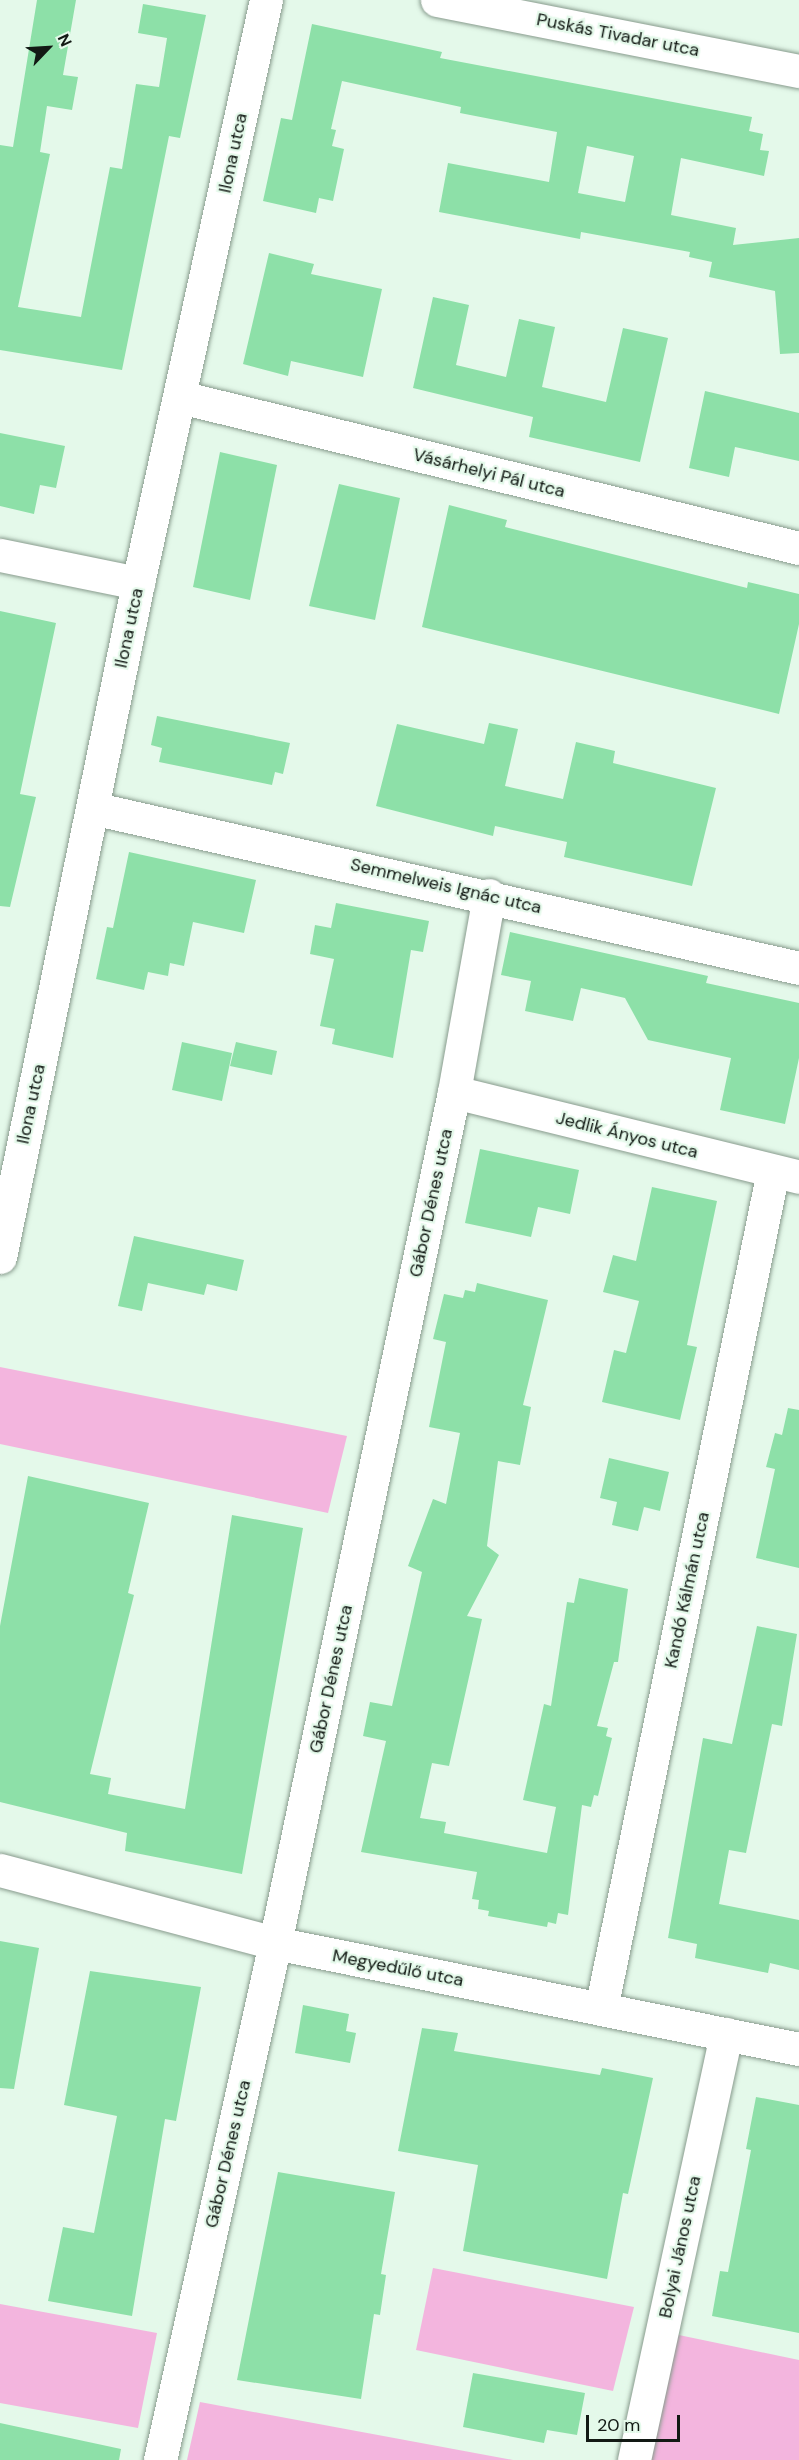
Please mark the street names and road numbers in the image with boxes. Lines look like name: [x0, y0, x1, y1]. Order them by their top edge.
street label: Puskás Tivadar utca: [535, 9, 701, 61]
street label: Ilona utca: [214, 111, 252, 195]
street label: Vásárhelyi Pál utca: [411, 444, 567, 502]
street label: Ilona utca: [110, 586, 148, 670]
street label: Semmelweis Ignác utca: [348, 853, 544, 919]
street label: Ilona utca: [12, 1062, 50, 1146]
street label: Jedlik Ányos utca: [554, 1107, 700, 1163]
street label: Gábor Dénes utca: [405, 1127, 457, 1279]
street label: Kandó Kálmán utca: [660, 1510, 714, 1670]
street label: Gábor Dénes utca: [305, 1603, 357, 1755]
street label: Megyedűlő utca: [331, 1945, 465, 1991]
street label: Gábor Dénes utca: [200, 2078, 256, 2230]
street label: Bolyai János utca: [654, 2174, 706, 2320]

